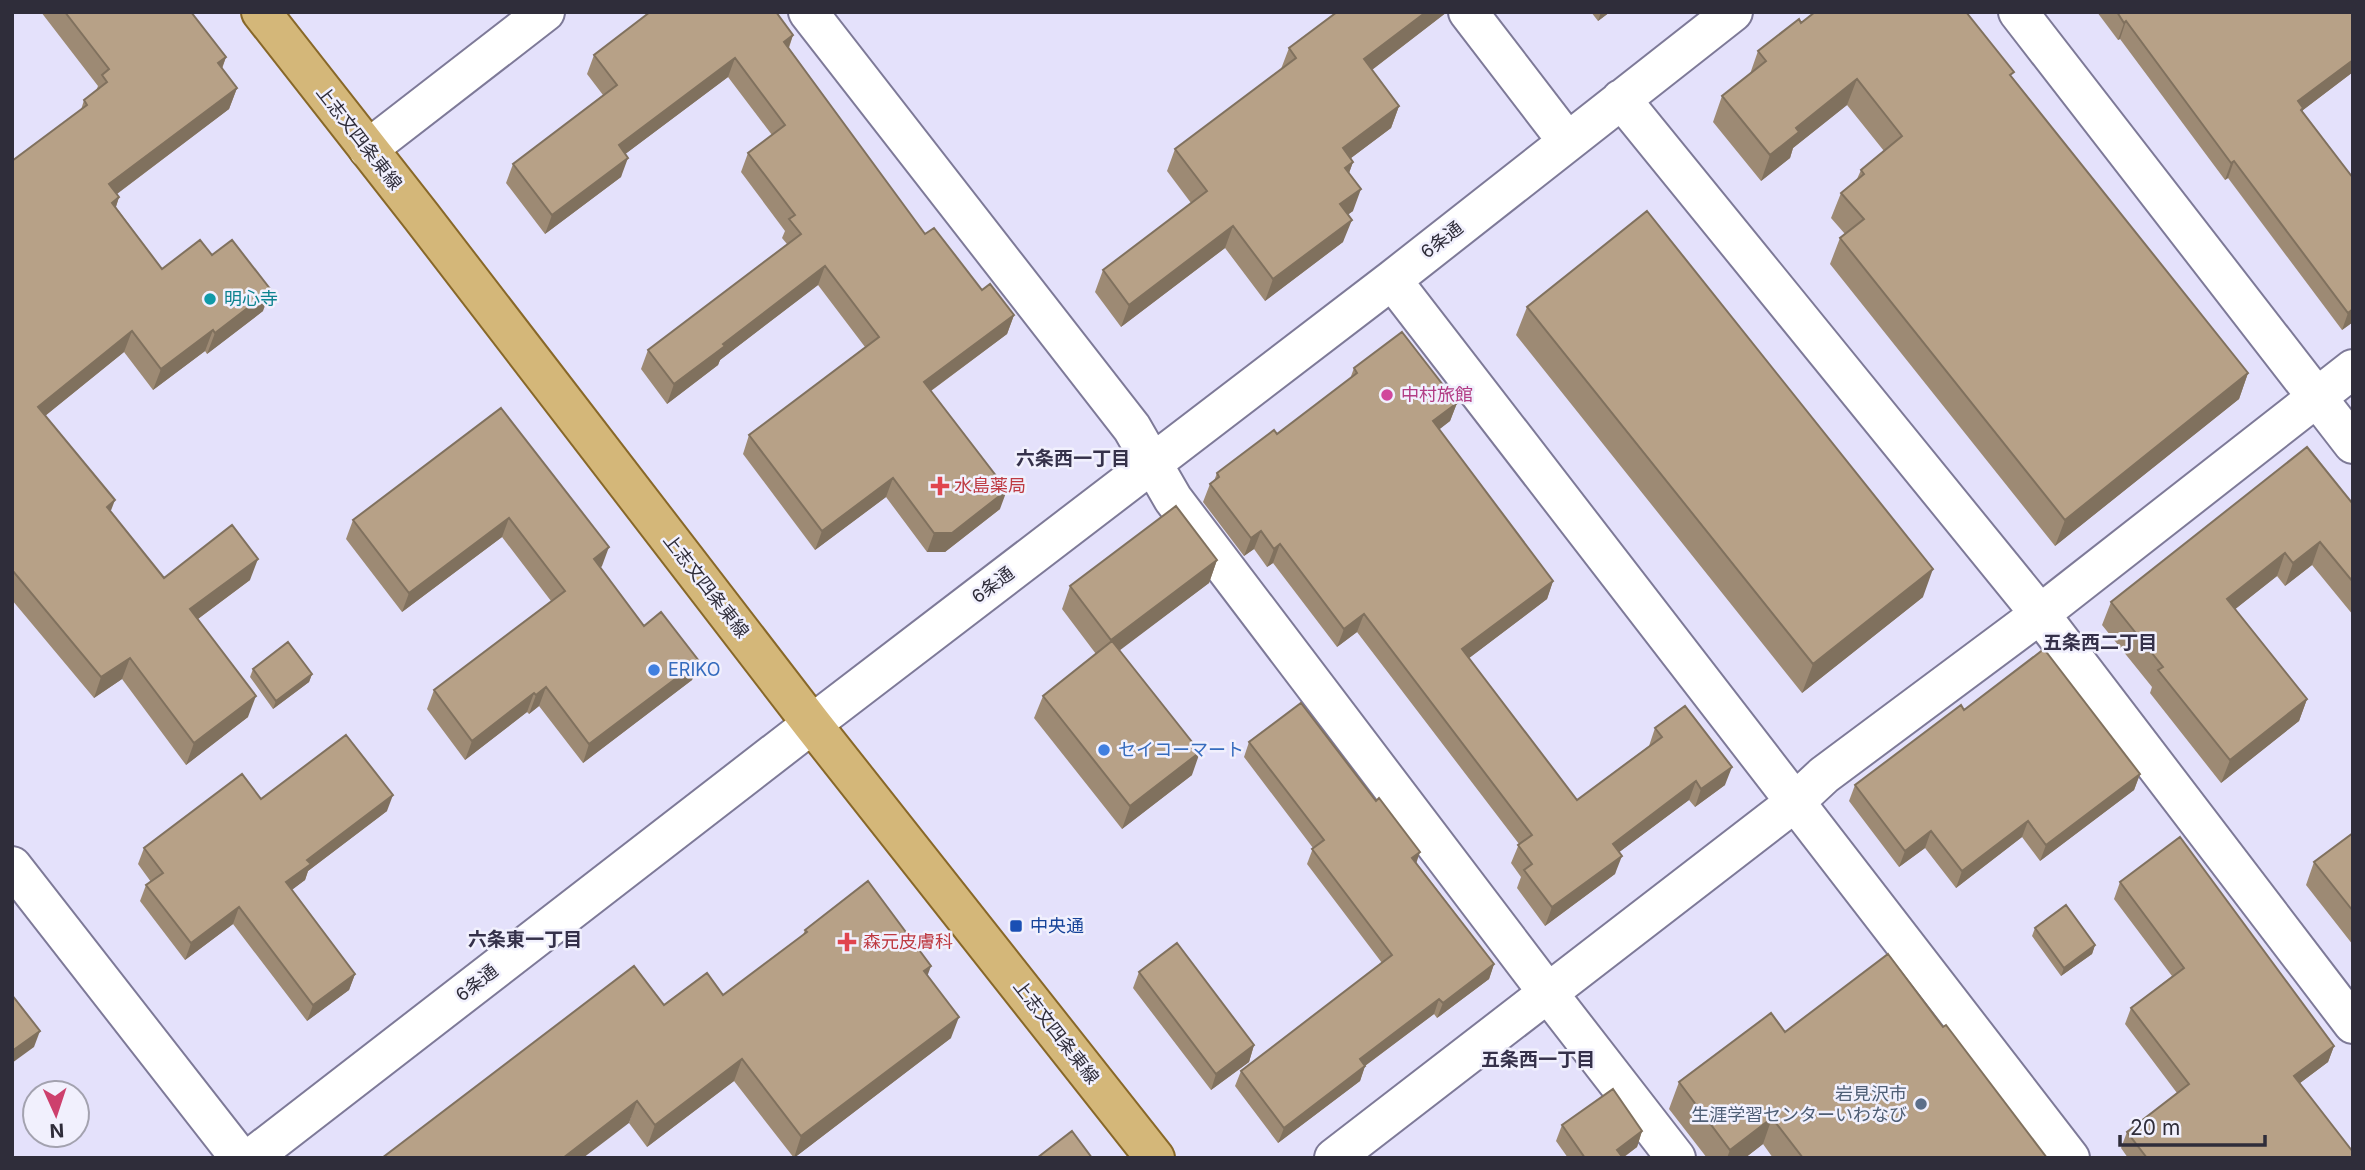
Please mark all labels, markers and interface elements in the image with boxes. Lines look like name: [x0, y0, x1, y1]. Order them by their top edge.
street label: 上志文四条東線: [312, 82, 406, 194]
street label: 6条通: [1417, 217, 1467, 262]
place label: 明心寺: [224, 288, 278, 309]
marker: 明心寺: [202, 291, 218, 307]
place label: 中村旅館: [1401, 384, 1473, 405]
marker: 中村旅館: [1379, 387, 1395, 403]
district label: 六条西一丁目: [1016, 447, 1130, 470]
place label: 水島薬局: [954, 475, 1026, 496]
marker: 水島薬局: [932, 478, 948, 494]
street label: 上志文四条東線: [659, 530, 753, 642]
street label: 6条通: [968, 562, 1018, 607]
district label: 五条西二丁目: [2043, 631, 2157, 654]
place label: ERIKO: [668, 659, 721, 680]
marker: ERIKO: [646, 662, 662, 678]
place label: セイコーマート: [1118, 739, 1244, 760]
marker: セイコーマート: [1096, 742, 1112, 758]
place label: 中央通: [1030, 915, 1084, 936]
marker: 中央通: [1008, 918, 1024, 934]
district label: 六条東一丁目: [468, 928, 582, 951]
place label: 森元皮膚科: [863, 931, 953, 952]
marker: 森元皮膚科: [837, 932, 857, 952]
street label: 6条通: [452, 960, 502, 1005]
street label: 上志文四条東線: [1009, 976, 1103, 1088]
district label: 五条西一丁目: [1481, 1048, 1595, 1071]
north arrow: [21, 1079, 91, 1149]
place label: 岩見沢市 生涯学習センターいわなび: [1691, 1083, 1907, 1125]
marker: 岩見沢市 生涯学習センターいわなび: [1913, 1096, 1929, 1112]
scale bar: [2120, 1104, 2265, 1148]
text: 20 m: [2130, 1115, 2180, 1140]
text: N: [49, 1119, 65, 1142]

